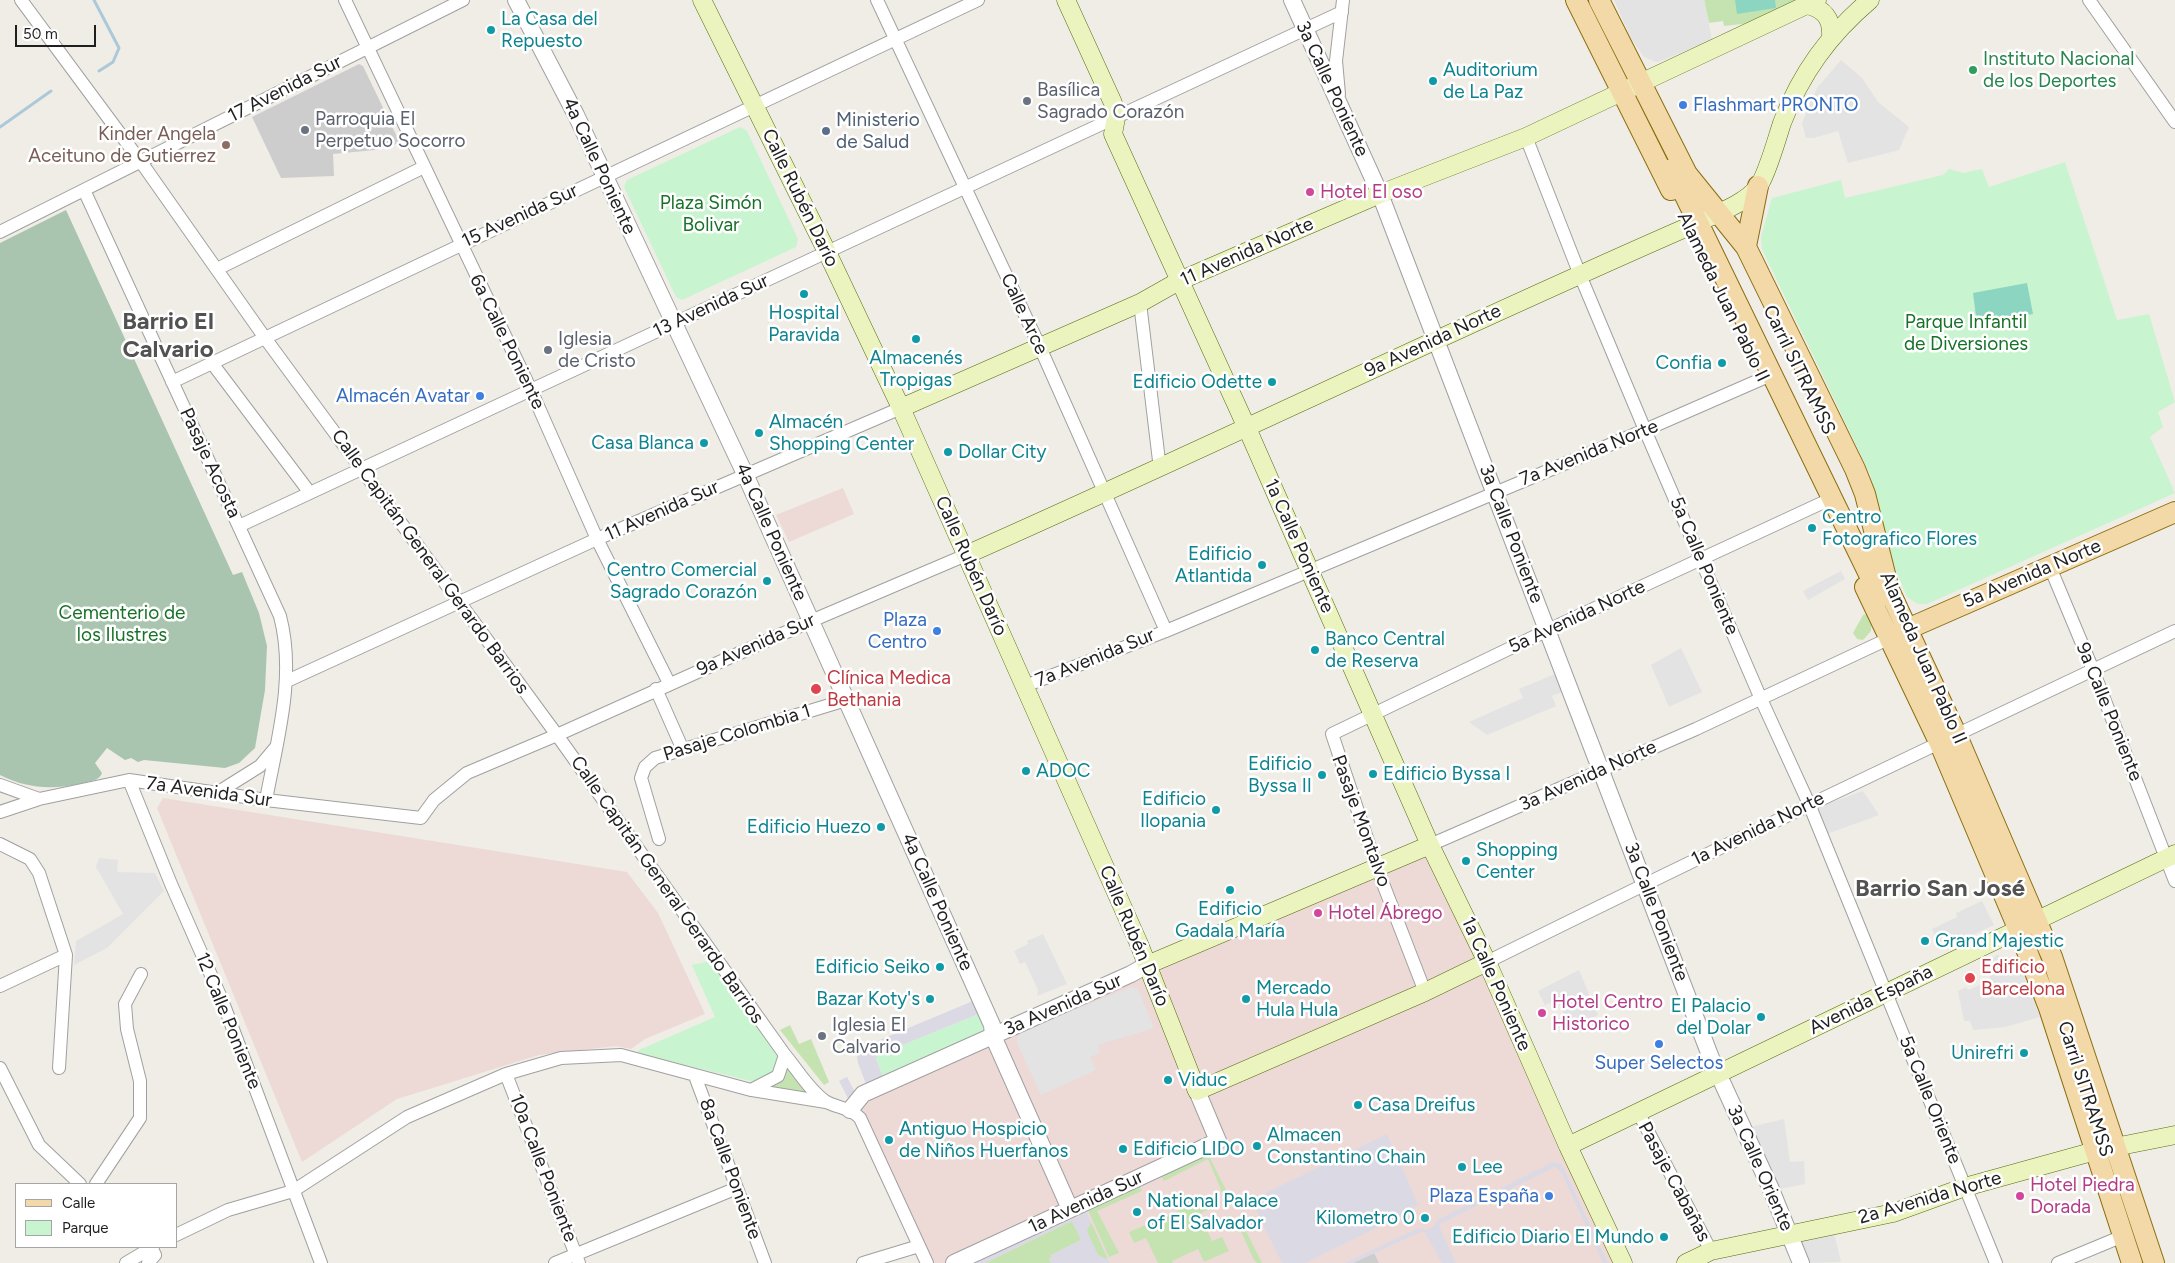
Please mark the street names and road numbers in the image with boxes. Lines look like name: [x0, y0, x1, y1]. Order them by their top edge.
street label: 3a Calle Poniente: [1291, 18, 1373, 160]
street label: 17 Avenida Sur: [224, 51, 346, 127]
street label: 4a Calle Poniente: [557, 94, 641, 238]
street label: Calle Rubén Darío: [757, 125, 843, 271]
street label: 15 Avenida Sur: [458, 179, 582, 253]
street label: Alameda Juan Pablo II: [1672, 208, 1774, 386]
street label: 11 Avenida Norte: [1177, 212, 1317, 292]
street label: 13 Avenida Sur: [650, 269, 772, 343]
street label: Calle Arce: [995, 270, 1053, 358]
street label: 6a Calle Poniente: [464, 271, 550, 413]
street label: 9a Avenida Norte: [1361, 299, 1505, 383]
street label: Carril SITRAMSS: [1758, 302, 1840, 438]
street label: Pasaje Acosta: [175, 404, 245, 522]
street label: 7a Avenida Norte: [1516, 415, 1662, 491]
street label: Calle Capitán General Gerardo Barrios: [326, 425, 534, 699]
street label: 4a Calle Poniente: [730, 460, 812, 604]
street label: 3a Calle Poniente: [1474, 461, 1548, 607]
street label: 1a Calle Poniente: [1259, 475, 1339, 617]
street label: 11 Avenida Sur: [602, 476, 722, 546]
street label: Calle Rubén Darío: [930, 493, 1012, 639]
street label: 5a Calle Poniente: [1665, 494, 1743, 638]
street label: 5a Avenida Norte: [1959, 535, 2105, 613]
street label: Alameda Juan Pablo II: [1875, 568, 1971, 748]
street label: 5a Avenida Norte: [1505, 575, 1649, 659]
street label: 9a Avenida Sur: [693, 609, 819, 681]
street label: 7a Avenida Sur: [1032, 624, 1158, 692]
street label: 9a Calle Poniente: [2071, 639, 2147, 785]
street label: Pasaje Colombia 1: [660, 700, 814, 766]
street label: 3a Avenida Norte: [1516, 736, 1660, 816]
street label: Calle Capitán General Gerardo Barrios: [566, 752, 768, 1028]
street label: Pasaje Montalvo: [1327, 752, 1395, 890]
street label: 7a Avenida Sur: [145, 772, 273, 812]
street label: 1a Avenida Norte: [1688, 787, 1828, 871]
street label: 4a Calle Poniente: [896, 830, 978, 974]
street label: 3a Calle Poniente: [1619, 839, 1693, 985]
street label: Calle Rubén Darío: [1094, 862, 1174, 1010]
street label: 1a Calle Poniente: [1456, 913, 1536, 1055]
street label: 12 Calle Poniente: [190, 949, 266, 1093]
street label: Avenida España: [1806, 960, 1936, 1040]
street label: 3a Avenida Sur: [1001, 969, 1125, 1041]
street label: Carril SITRAMSS: [2052, 1018, 2118, 1160]
street label: 5a Calle Oriente: [1894, 1033, 1966, 1167]
street label: 10a Calle Poniente: [504, 1091, 582, 1245]
street label: 8a Calle Poniente: [694, 1095, 766, 1243]
street label: 3a Calle Oriente: [1722, 1101, 1798, 1235]
street label: Pasaje Cabañas: [1633, 1118, 1715, 1246]
street label: 1a Avenida Sur: [1025, 1165, 1147, 1239]
street label: 2a Avenida Norte: [1856, 1167, 2004, 1229]

